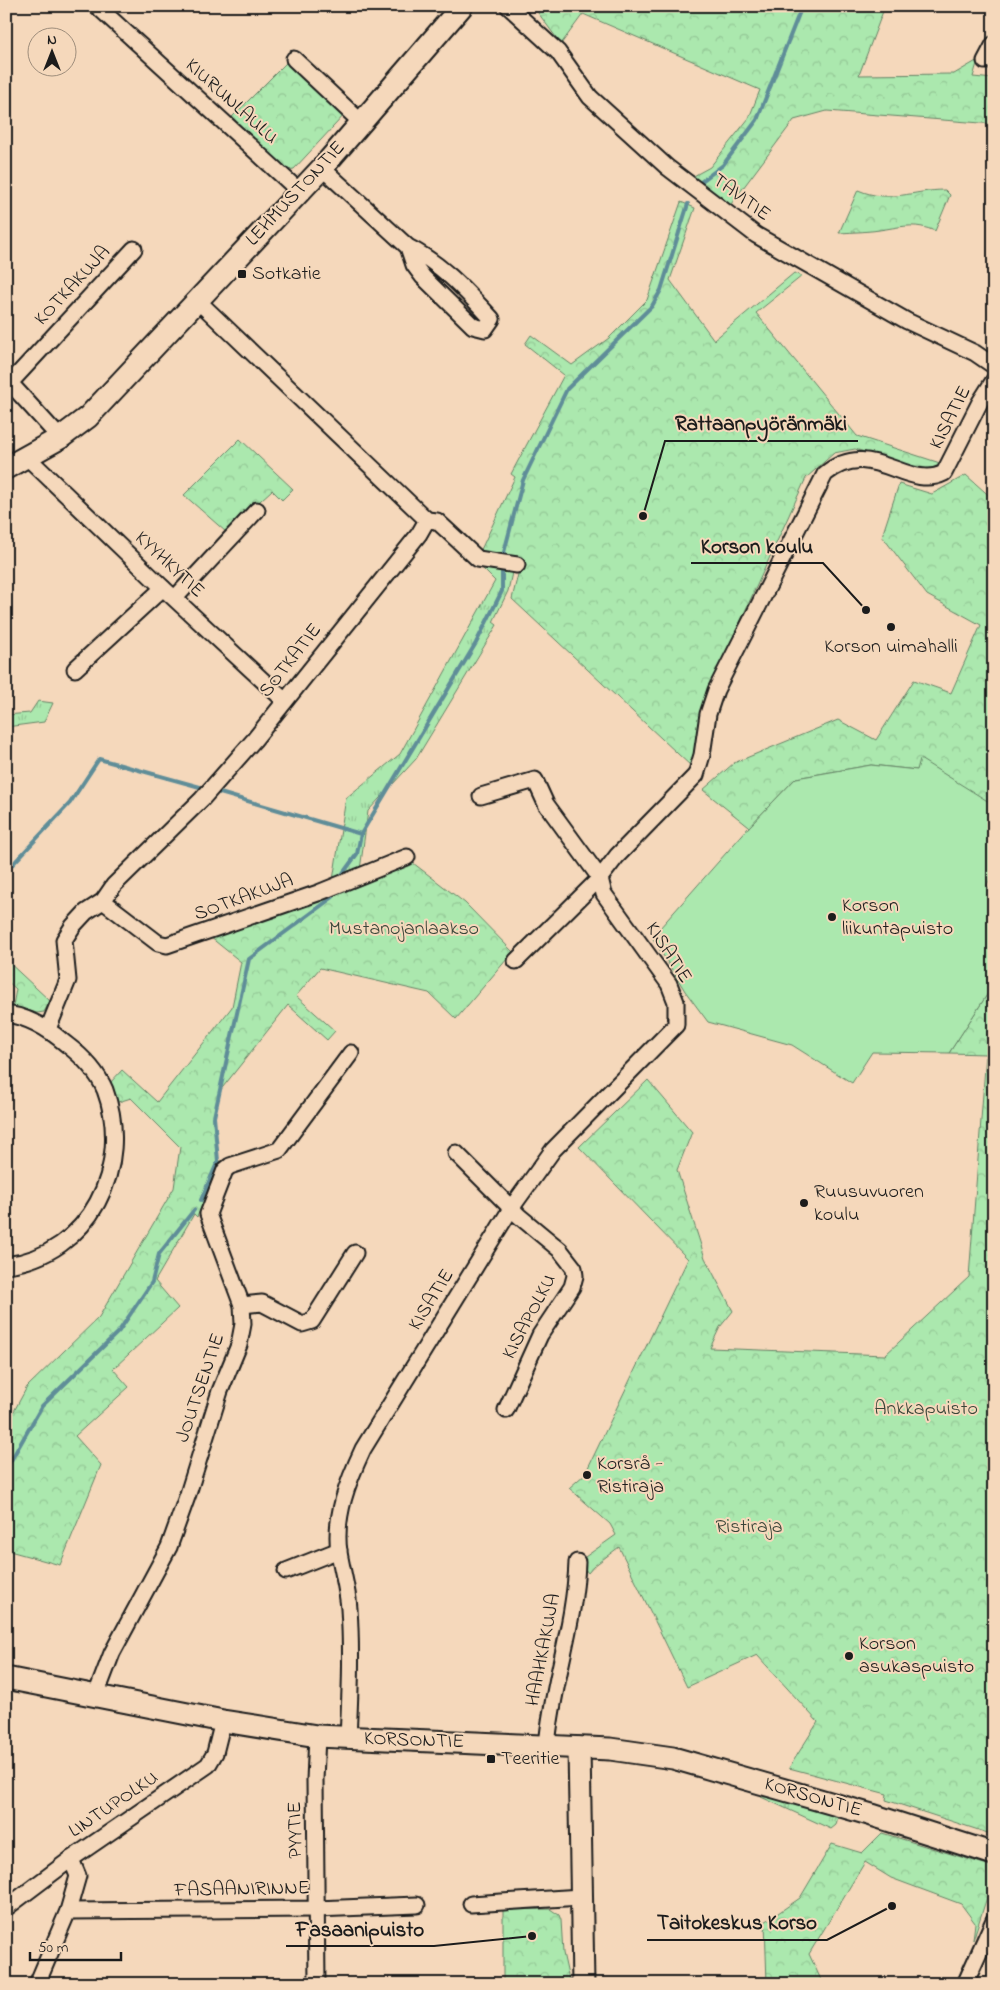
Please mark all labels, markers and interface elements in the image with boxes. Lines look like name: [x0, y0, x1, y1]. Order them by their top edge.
north arrow: [28, 28, 78, 78]
text: N: [47, 30, 57, 51]
street label: KIURUNLAULU: [178, 52, 284, 152]
street label: LEHMUSTONTIE: [239, 135, 353, 253]
street label: TAVITIE: [706, 167, 776, 229]
street label: KOTKAKUJA: [28, 239, 118, 333]
place label: Sotkatie: [252, 260, 321, 289]
marker: Sotkatie: [236, 268, 248, 280]
street label: KISATIE: [923, 381, 979, 455]
callout: Rattaanpyöränmäki: [665, 405, 858, 441]
text: Rattaanpyöränmäki: [675, 410, 847, 442]
street label: KYYHKYTIE: [127, 525, 211, 605]
callout: Korson koulu: [691, 527, 823, 563]
text: Korson koulu: [701, 533, 813, 563]
street label: SOTKATIE: [253, 617, 329, 705]
marker: Korson uimahalli: [885, 621, 897, 633]
place label: Korson uimahalli: [824, 633, 958, 662]
street label: SOTKAKUJA: [190, 867, 298, 929]
place label: Korson liikuntapuisto: [842, 892, 953, 944]
marker: Korson liikuntapuisto: [826, 911, 838, 923]
park label: Mustanojanlaakso: [329, 915, 479, 944]
street label: KISATIE: [637, 917, 699, 989]
place label: Ruusuvuoren koulu: [814, 1178, 924, 1230]
marker: Ruusuvuoren koulu: [798, 1197, 810, 1209]
street label: KISATIE: [402, 1264, 462, 1336]
street label: KISAPOLKU: [495, 1269, 565, 1365]
street label: JOUTSENTIE: [169, 1330, 233, 1446]
park label: Ankkapuisto: [874, 1395, 978, 1424]
place label: Korsrå - Ristiraja: [597, 1450, 664, 1502]
marker: Korsrå - Ristiraja: [581, 1469, 593, 1481]
park label: Ristiraja: [716, 1513, 782, 1542]
street label: HAAHKAKUJA: [519, 1591, 569, 1709]
place label: Korson asukaspuisto: [859, 1630, 974, 1682]
marker: Korson asukaspuisto: [843, 1650, 855, 1662]
street label: KORSONTIE: [363, 1725, 465, 1757]
place label: Teeritie: [501, 1745, 559, 1774]
marker: Teeritie: [485, 1753, 497, 1765]
street label: LINTUPOLKU: [63, 1764, 165, 1846]
street label: KORSONTIE: [761, 1770, 865, 1826]
street label: PYYTIE: [281, 1801, 311, 1859]
street label: FASAANIRINNE: [173, 1874, 310, 1906]
callout: Taitokeskus Korso: [647, 1904, 827, 1940]
text: Taitokeskus Korso: [657, 1909, 817, 1939]
callout: Fasaanipuisto: [286, 1910, 434, 1946]
text: Fasaanipuisto: [295, 1916, 424, 1946]
scale bar: [30, 1930, 121, 1962]
text: 50 m: [38, 1937, 69, 1959]

